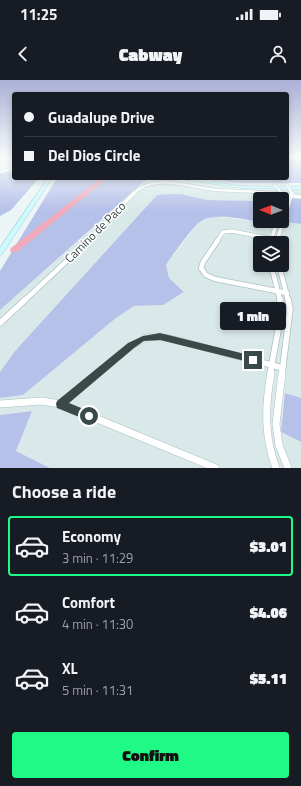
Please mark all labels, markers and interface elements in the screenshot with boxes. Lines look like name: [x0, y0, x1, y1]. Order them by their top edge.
text: 11:25: [20, 3, 57, 26]
text: Cabway: [119, 41, 182, 68]
icon: back: [12, 43, 34, 65]
icon: person: [267, 43, 289, 65]
text: Guadalupe Drive: [48, 106, 155, 129]
text: Del Dios Circle: [48, 144, 140, 167]
north arrow: [253, 192, 289, 228]
map controls: [253, 192, 289, 272]
street label: Camino de Paco: [60, 197, 130, 267]
button: layers: [253, 236, 289, 272]
callout: 1 min: [220, 302, 286, 330]
text: 1 min: [237, 306, 269, 326]
route end: [244, 351, 262, 369]
route start: [80, 407, 98, 425]
text: Choose a ride: [12, 478, 116, 505]
text: Economy: [62, 525, 121, 548]
icon: car: [14, 528, 50, 564]
text: $3.01: [250, 535, 287, 558]
text: 3 min · 11:29: [62, 548, 133, 568]
text: Comfort: [62, 591, 115, 614]
icon: car: [14, 594, 50, 630]
text: $4.06: [250, 601, 287, 624]
text: 4 min · 11:30: [62, 614, 133, 634]
text: XL: [62, 657, 78, 680]
icon: car: [14, 660, 50, 696]
text: $5.11: [250, 667, 287, 690]
text: 5 min · 11:31: [62, 680, 133, 700]
button: Confirm: [12, 732, 289, 778]

